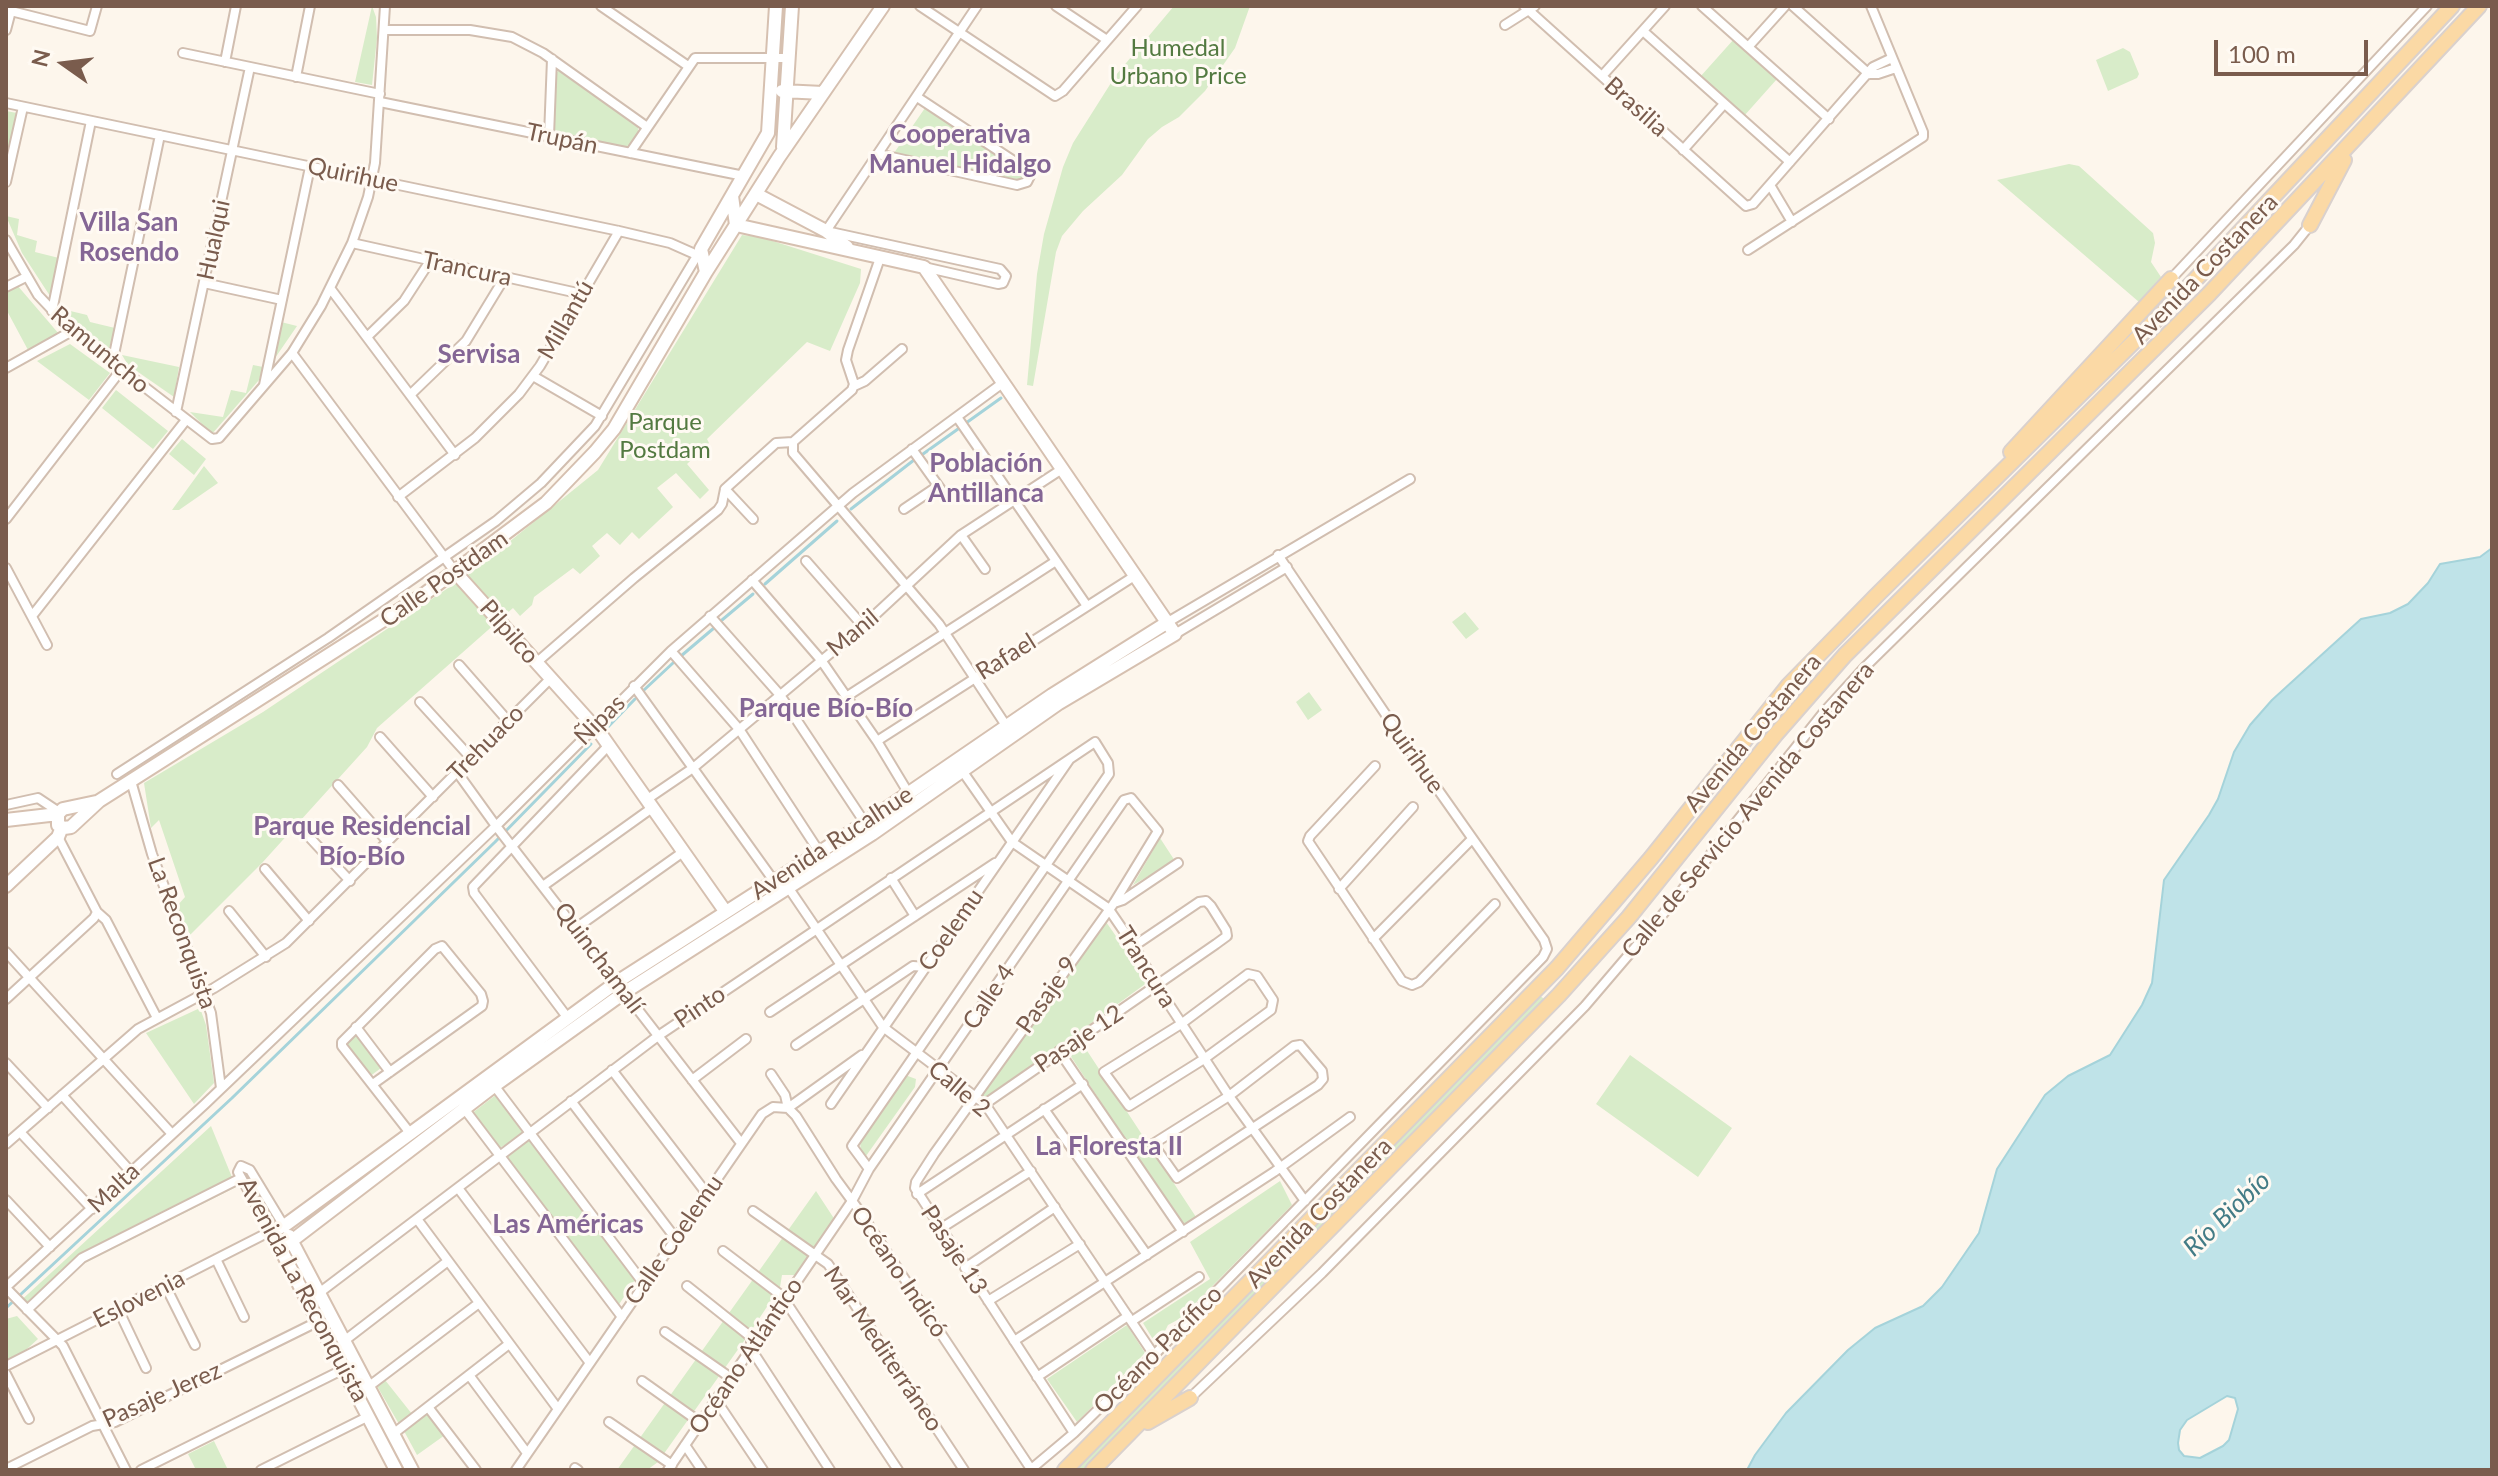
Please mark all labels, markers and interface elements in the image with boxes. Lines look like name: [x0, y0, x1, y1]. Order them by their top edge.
north arrow: [24, 24, 104, 104]
scale bar: [2218, 24, 2372, 74]
park label: Humedal Urbano Price: [1109, 34, 1247, 90]
text: 100 m: [2228, 39, 2296, 68]
text: N: [25, 47, 55, 70]
street label: Brasilia: [1598, 71, 1674, 143]
street label: Trupán: [524, 117, 600, 161]
district label: Cooperativa Manuel Hidalgo: [869, 119, 1051, 180]
street label: Quirihue: [305, 151, 401, 199]
street label: Avenida Costanera: [2126, 188, 2284, 350]
street label: Hualqui: [191, 197, 237, 283]
district label: Villa San Rosendo: [79, 207, 179, 268]
street label: Trancura: [420, 245, 514, 293]
street label: Millantú: [532, 275, 600, 365]
street label: Ramuntcho: [45, 300, 155, 400]
district label: Servisa: [438, 339, 520, 371]
park label: Parque Postdam: [619, 408, 711, 464]
district label: Población Antillanca: [928, 448, 1044, 510]
street label: Calle Postdam: [374, 524, 514, 634]
street label: Pilpilco: [473, 594, 545, 670]
street label: Manil: [821, 603, 885, 663]
street label: Rafael: [971, 628, 1041, 686]
street label: Avenida Costanera: [1678, 648, 1828, 818]
street label: Calle de Servicio Avenida Costanera: [1616, 656, 1880, 964]
street label: Ñipas: [569, 689, 631, 751]
district label: Parque Bío-Bío: [739, 693, 913, 725]
street label: Trehuaco: [442, 699, 530, 787]
street label: Quirihue: [1374, 707, 1450, 799]
street label: Avenida Rucalhue: [746, 780, 918, 906]
district label: Parque Residencial Bío-Bío: [253, 811, 471, 872]
street label: La Reconquista: [141, 853, 223, 1013]
street label: Coelemu: [912, 883, 990, 977]
street label: Quinchamalí: [548, 897, 650, 1019]
street label: Trancura: [1110, 921, 1182, 1013]
street label: Pasaje 9: [1010, 951, 1084, 1039]
street label: Calle 4: [957, 959, 1021, 1035]
street label: Pinto: [669, 980, 731, 1034]
street label: Pasaje 12: [1029, 999, 1129, 1079]
street label: Calle 2: [922, 1055, 996, 1123]
district label: La Floresta II: [1035, 1131, 1183, 1163]
street label: Avenida Costanera: [1240, 1132, 1398, 1294]
street label: Malta: [82, 1157, 146, 1219]
water label: Río Biobío: [2177, 1165, 2277, 1263]
street label: Calle Coelemu: [619, 1170, 729, 1310]
street label: Avenida La Reconquista: [232, 1173, 374, 1407]
street label: Pasaje 13: [915, 1200, 993, 1300]
street label: Océano Indicó: [845, 1201, 953, 1343]
district label: Las Américas: [492, 1209, 644, 1241]
street label: Mar Mediterráneo: [817, 1261, 949, 1437]
street label: Eslovenia: [88, 1264, 190, 1334]
street label: Océano Atlántico: [683, 1272, 809, 1440]
street label: Océano Pacífico: [1088, 1280, 1228, 1420]
street label: Pasaje Jerez: [98, 1356, 226, 1434]

